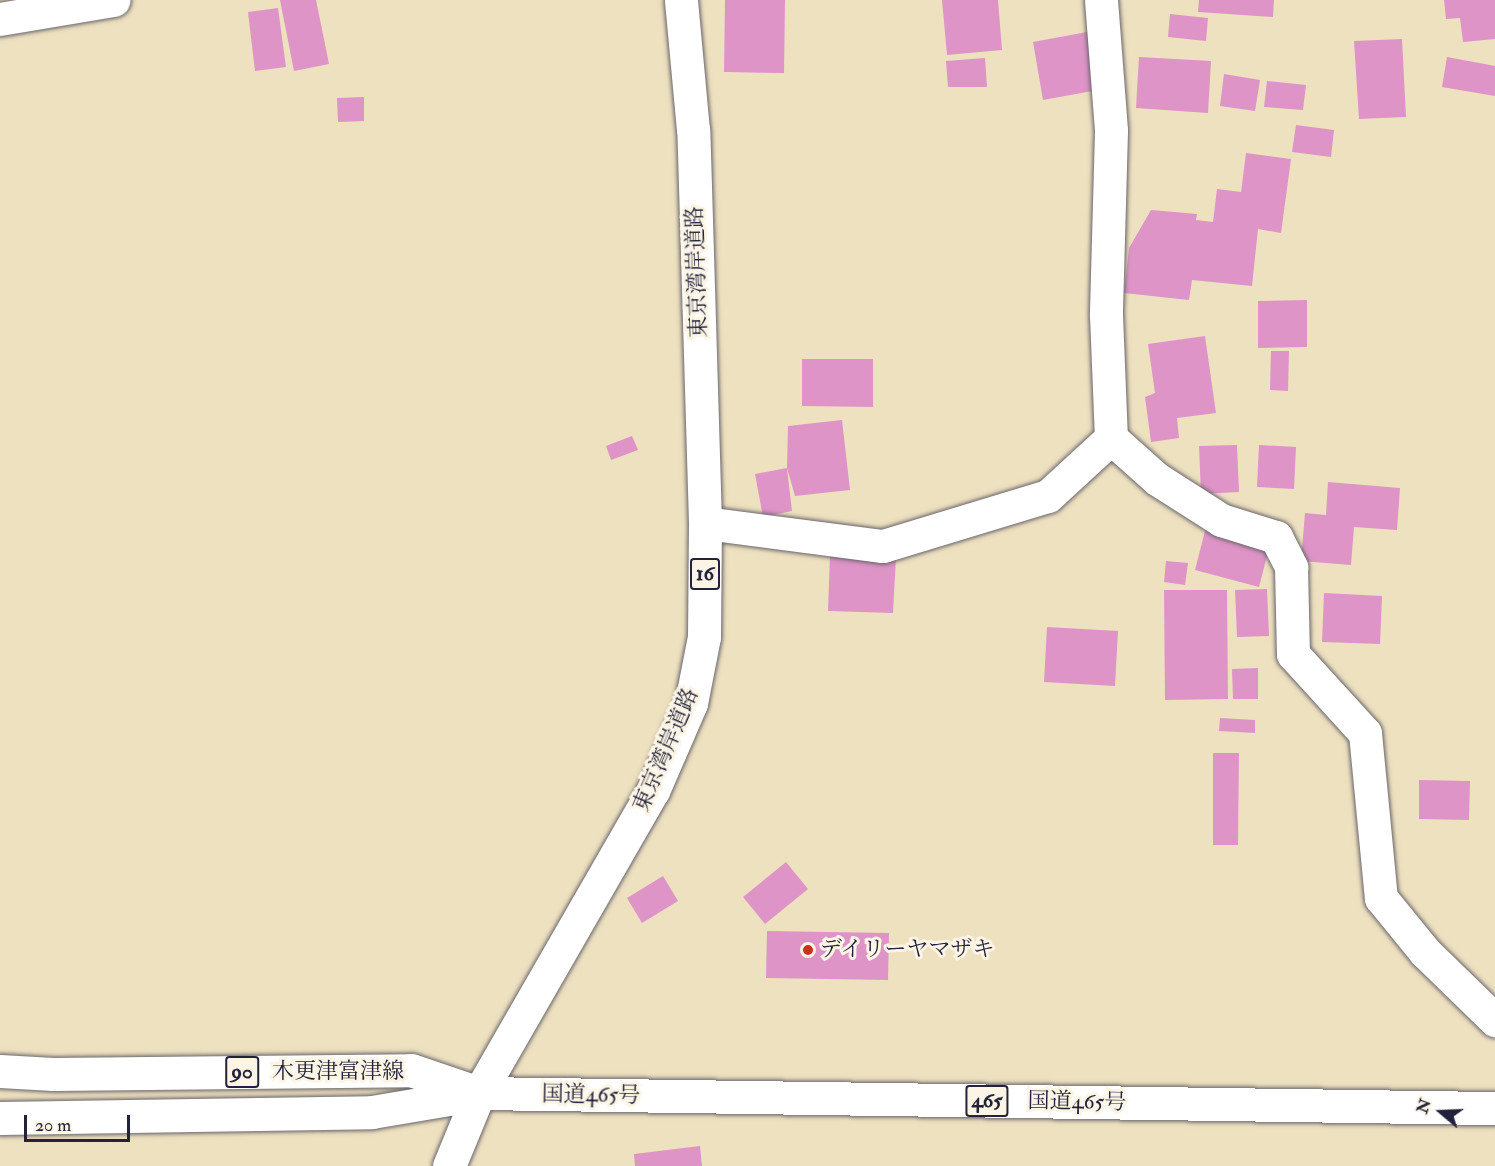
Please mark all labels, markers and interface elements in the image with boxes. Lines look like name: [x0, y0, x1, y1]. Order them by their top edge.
street label: 東京湾岸道路: [682, 206, 712, 338]
road number: 16: [690, 556, 720, 592]
street label: 東京湾岸道路: [628, 684, 704, 816]
place label: デイリーヤマザキ: [820, 937, 996, 963]
marker: デイリーヤマザキ: [801, 943, 815, 957]
road number: 90: [224, 1054, 260, 1090]
street label: 木更津富津線: [272, 1059, 404, 1085]
street label: 国道465号: [541, 1081, 641, 1109]
north arrow: [1411, 1082, 1471, 1142]
road number: 465: [964, 1083, 1010, 1119]
street label: 国道465号: [1027, 1088, 1127, 1116]
text: N: [1412, 1096, 1436, 1116]
scale bar: [27, 1103, 134, 1141]
text: 20 m: [35, 1114, 71, 1137]

